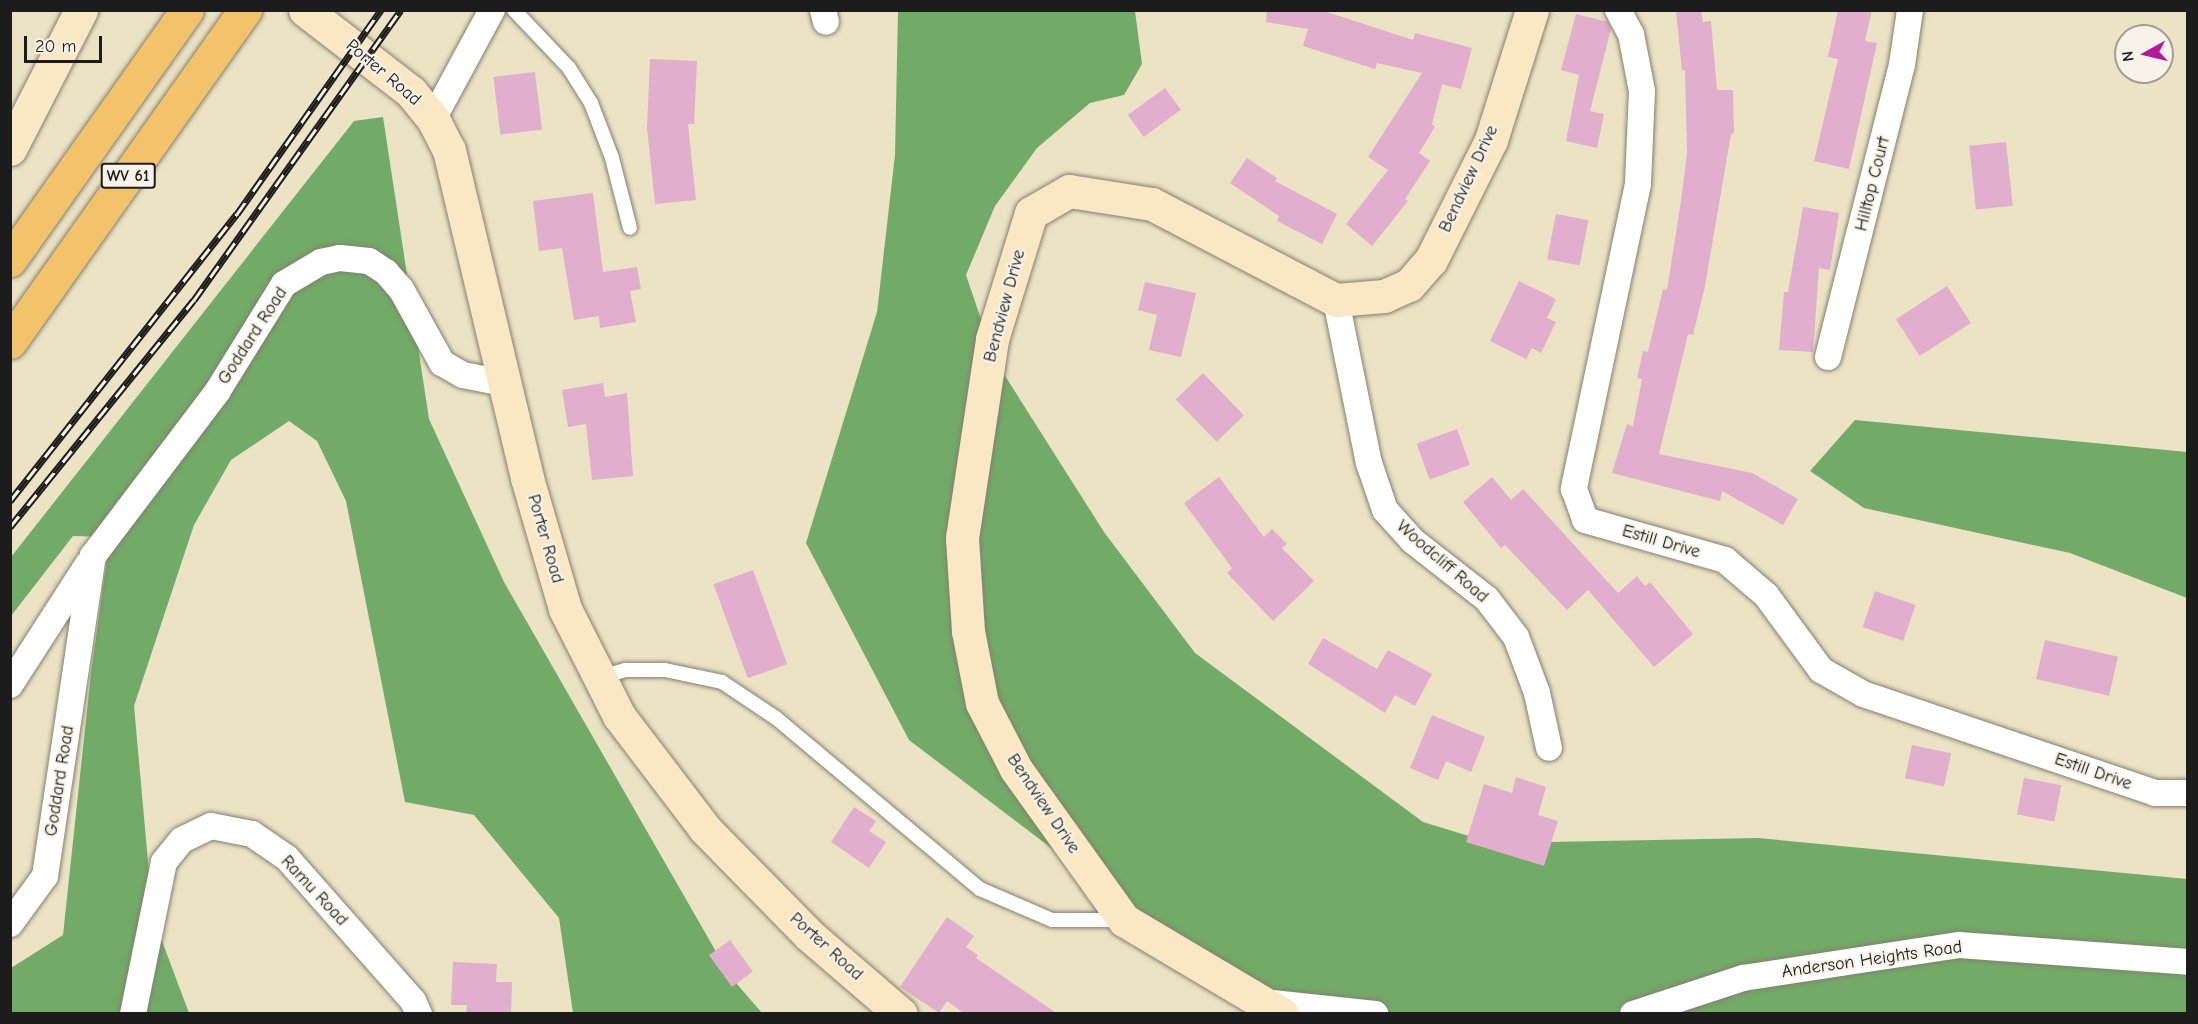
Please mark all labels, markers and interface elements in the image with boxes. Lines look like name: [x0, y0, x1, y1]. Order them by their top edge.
scale bar: [27, 24, 105, 62]
north arrow: [2114, 24, 2174, 84]
street label: Porter Road: [341, 35, 425, 111]
text: 20 m: [35, 36, 76, 57]
text: N: [2119, 50, 2138, 63]
street label: Bendview Drive: [1435, 122, 1503, 236]
street label: Hilltop Court: [1851, 134, 1895, 234]
road number: WV 61: [100, 163, 156, 189]
street label: Bendview Drive: [980, 247, 1030, 365]
street label: Goddard Road: [213, 283, 293, 389]
street label: Porter Road: [522, 492, 568, 586]
street label: Woodcliff Road: [1391, 516, 1493, 608]
street label: Estill Drive: [1619, 521, 1703, 563]
street label: Goddard Road: [41, 724, 79, 838]
street label: Estill Drive: [2052, 749, 2134, 795]
street label: Bendview Drive: [1002, 750, 1084, 858]
street label: Ramu Road: [276, 851, 352, 931]
street label: Porter Road: [785, 908, 867, 986]
street label: Anderson Heights Road: [1780, 937, 1964, 983]

